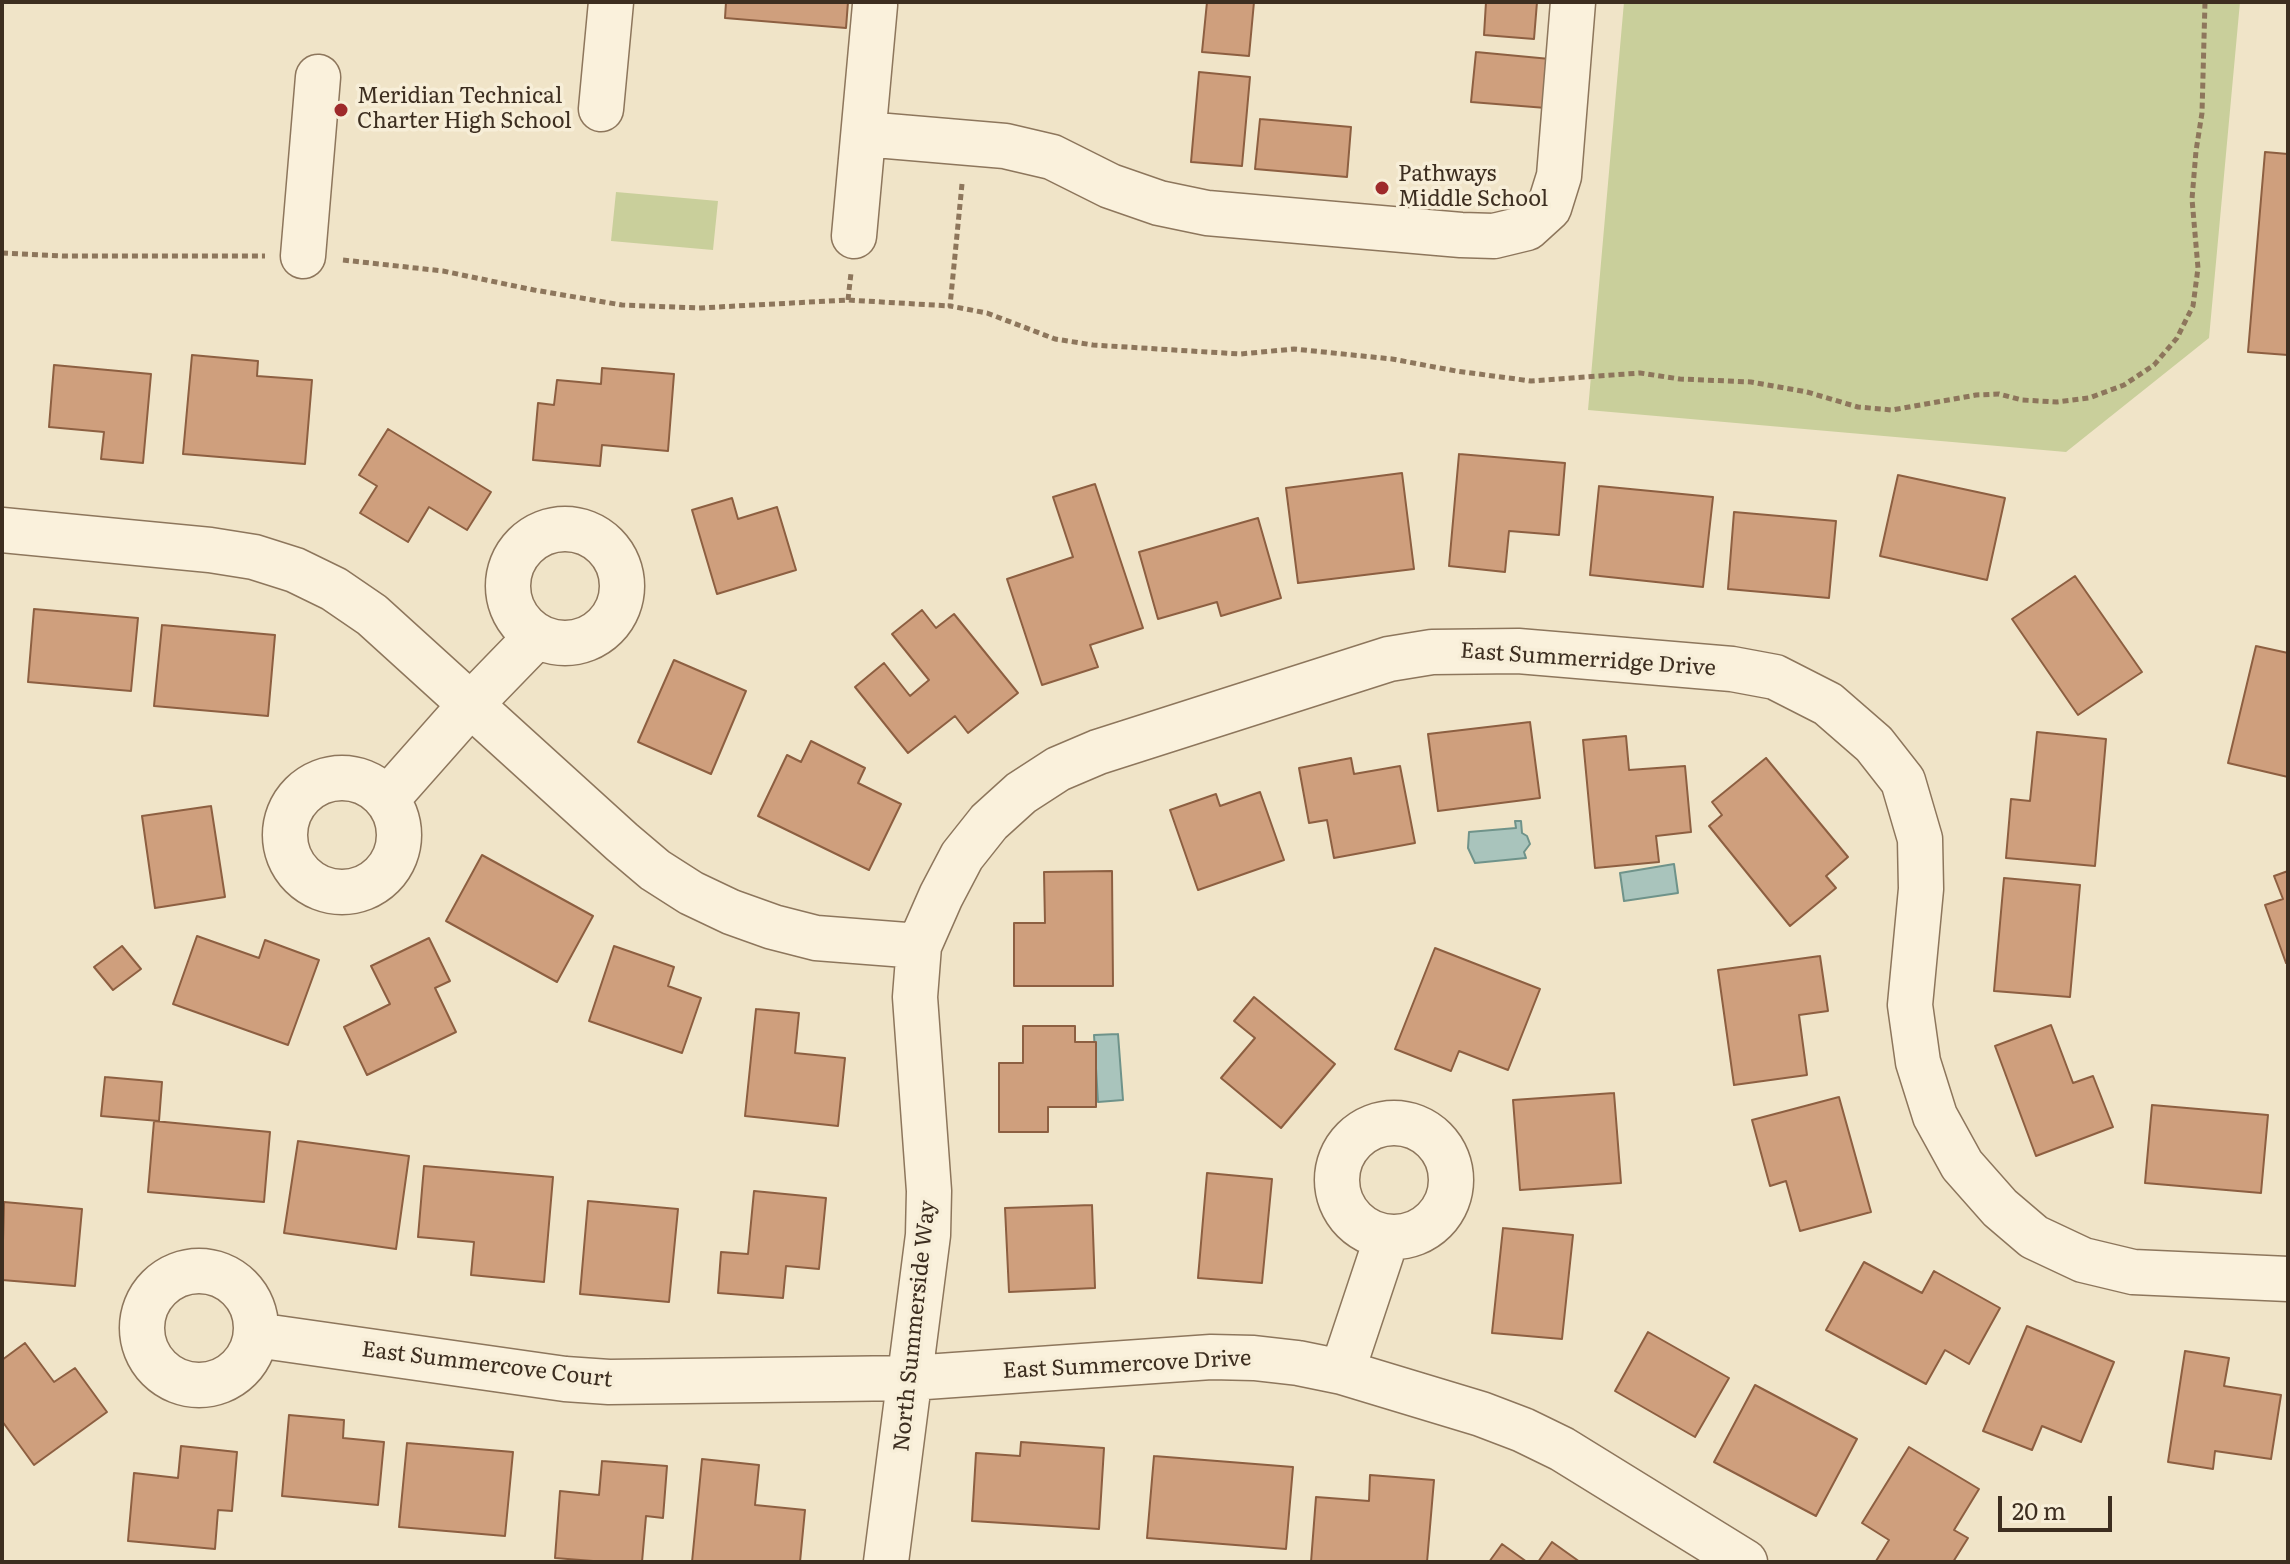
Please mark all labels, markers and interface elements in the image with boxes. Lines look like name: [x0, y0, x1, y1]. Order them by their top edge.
place label: Meridian Technical Charter High School: [357, 84, 572, 136]
marker: Meridian Technical Charter High School: [332, 101, 350, 119]
place label: Pathways Middle School: [1398, 162, 1548, 214]
marker: Pathways Middle School: [1373, 179, 1391, 197]
street label: East Summerridge Drive: [1459, 638, 1717, 682]
street label: North Summerside Way: [889, 1199, 941, 1453]
street label: East Summercove Court: [360, 1337, 614, 1393]
street label: East Summercove Drive: [1002, 1345, 1252, 1385]
scale bar: [2002, 1480, 2116, 1530]
text: 20 m: [2012, 1492, 2066, 1527]

